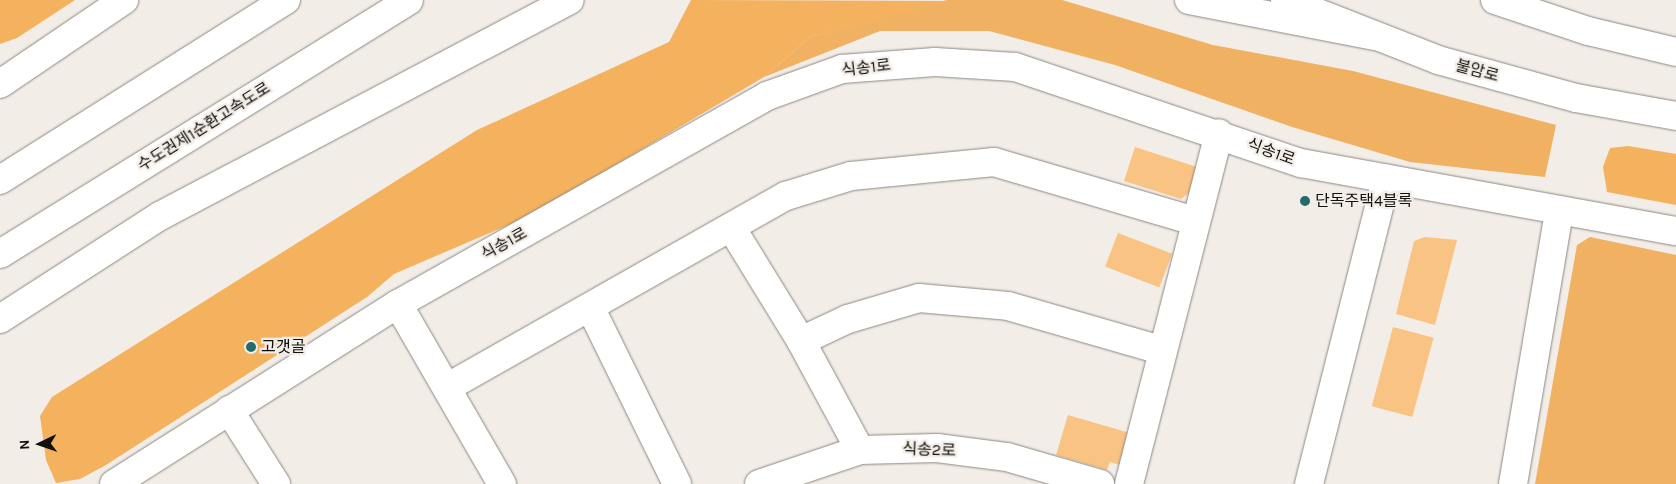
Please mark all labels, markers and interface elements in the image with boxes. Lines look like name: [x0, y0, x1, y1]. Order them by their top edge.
street label: 식송1로: [840, 55, 892, 81]
street label: 불암로: [1453, 56, 1501, 86]
street label: 수도권제1순환고속도로: [134, 78, 274, 176]
street label: 식송1로: [1244, 135, 1298, 169]
place label: 단독주택4블록: [1315, 191, 1412, 211]
marker: 단독주택4블록: [1299, 195, 1311, 207]
street label: 식송1로: [478, 224, 530, 264]
place label: 고갯골: [261, 337, 305, 357]
marker: 고갯골: [245, 341, 257, 353]
north arrow: [15, 419, 65, 469]
text: N: [16, 439, 33, 450]
street label: 식송2로: [902, 439, 956, 461]

